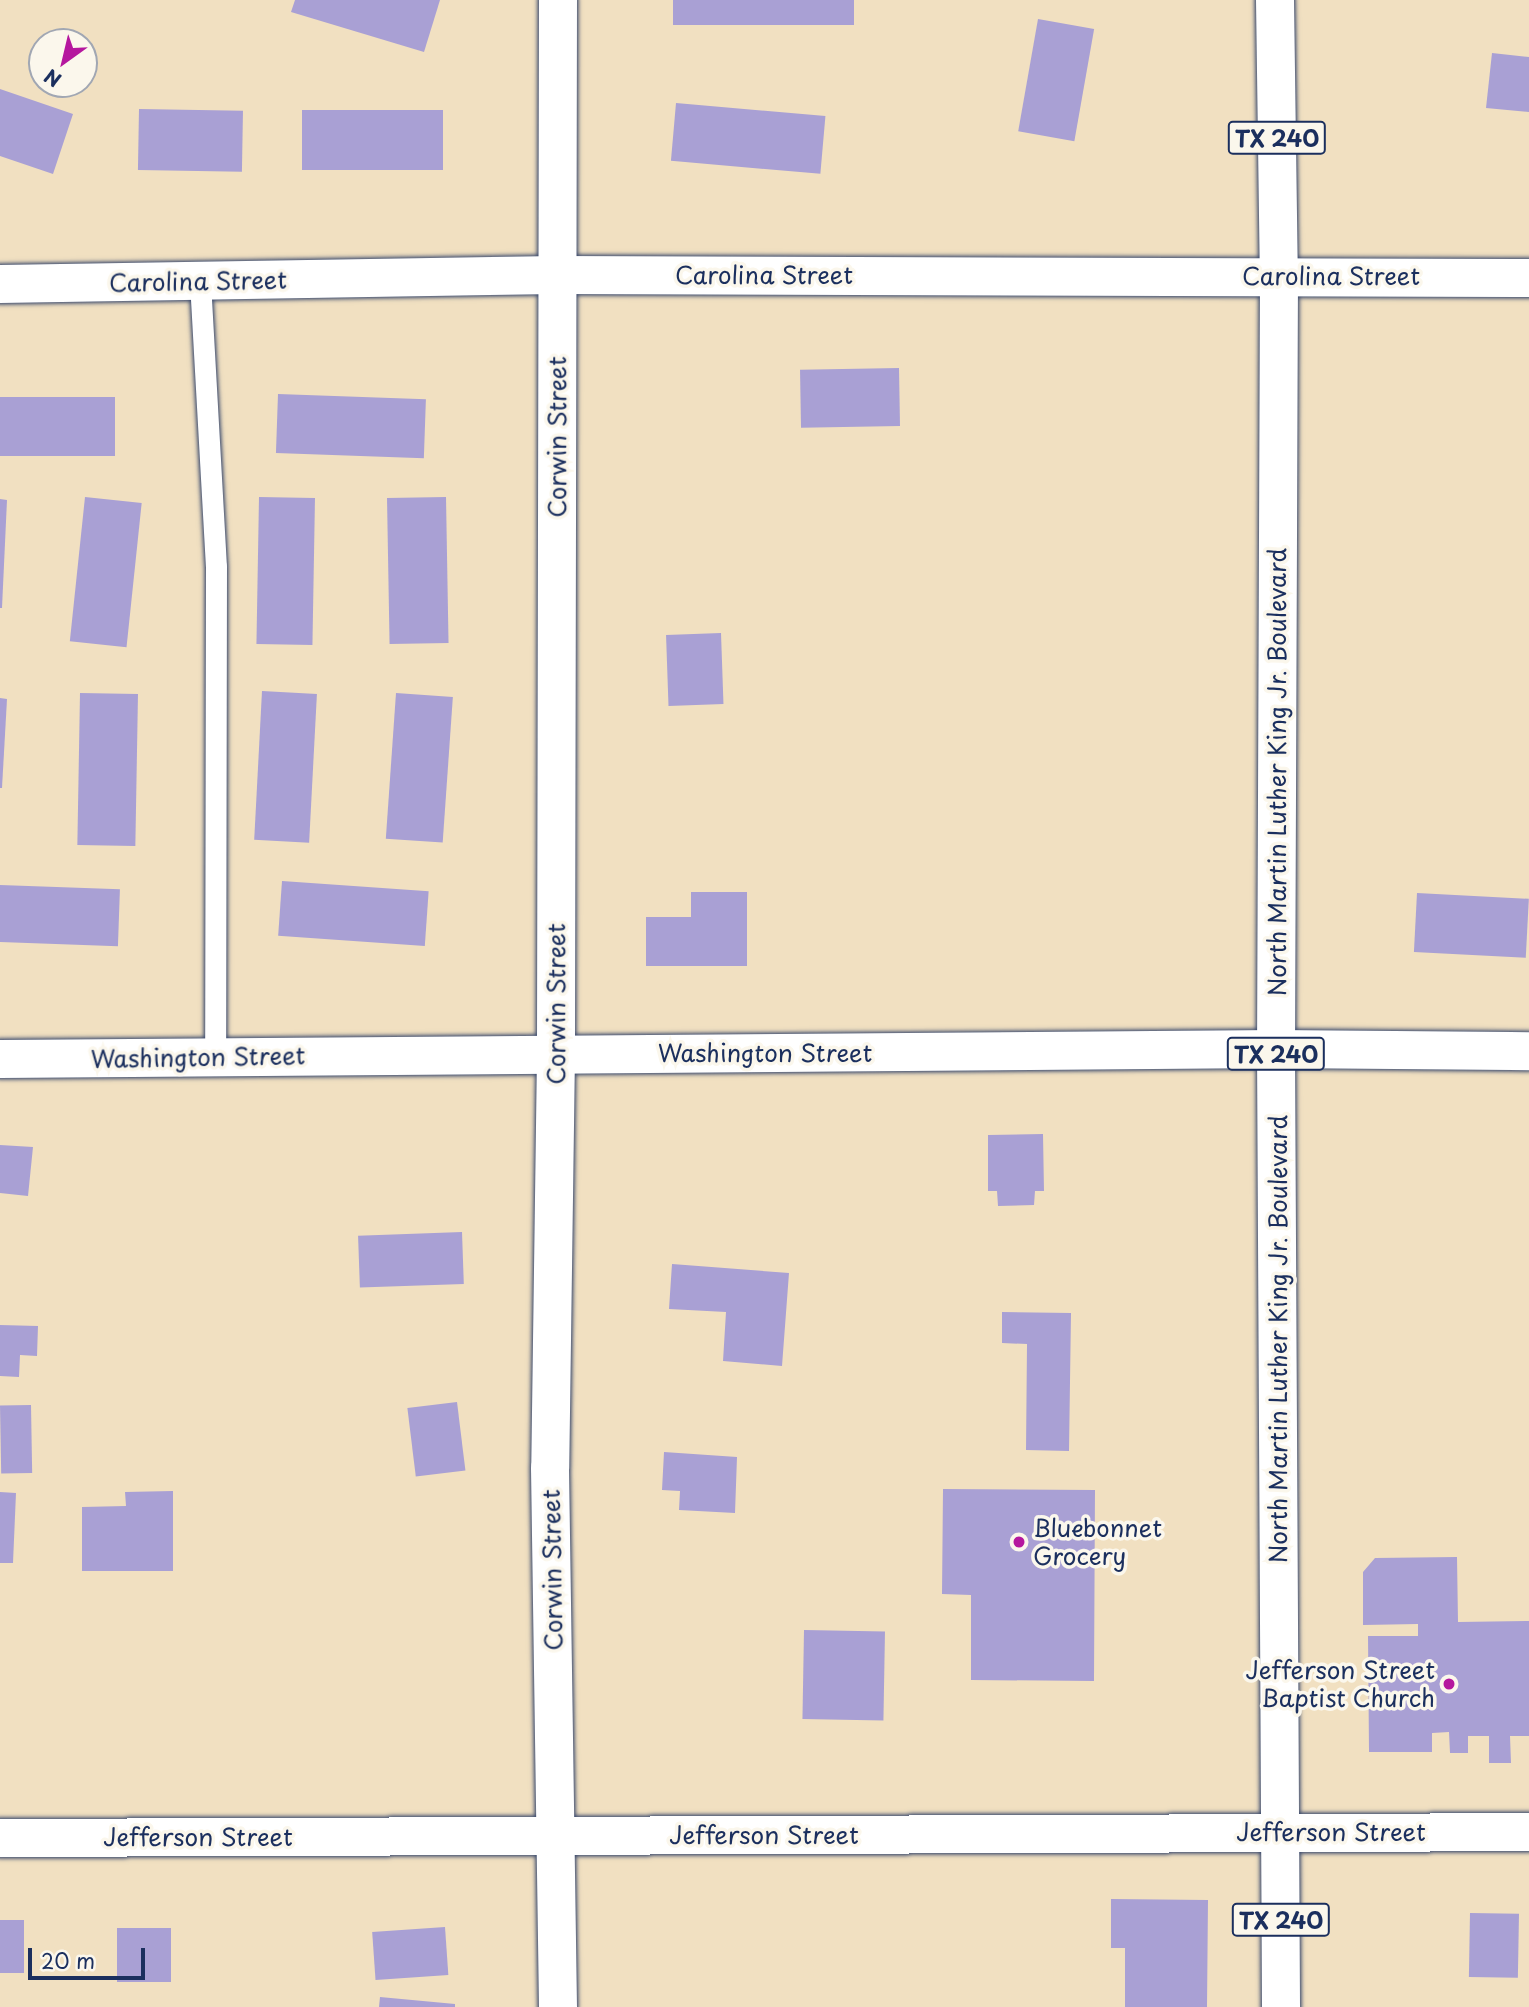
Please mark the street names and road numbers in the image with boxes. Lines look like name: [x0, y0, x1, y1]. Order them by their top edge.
road number: TX 240: [1226, 119, 1328, 158]
street label: Carolina Street: [675, 261, 853, 289]
street label: Carolina Street: [1242, 262, 1420, 290]
street label: Carolina Street: [109, 265, 287, 297]
street label: Corwin Street: [543, 356, 571, 518]
street label: North Martin Luther King Jr. Boulevard: [1263, 545, 1291, 999]
street label: Corwin Street: [542, 923, 570, 1085]
road number: TX 240: [1225, 1035, 1327, 1074]
street label: Washington Street: [658, 1039, 872, 1067]
street label: Washington Street: [91, 1041, 305, 1073]
street label: North Martin Luther King Jr. Boulevard: [1264, 1112, 1292, 1566]
street label: Corwin Street: [536, 1489, 568, 1651]
street label: Jefferson Street: [1237, 1818, 1425, 1846]
street label: Jefferson Street: [670, 1821, 858, 1849]
street label: Jefferson Street: [104, 1823, 292, 1851]
road number: TX 240: [1230, 1900, 1332, 1940]

